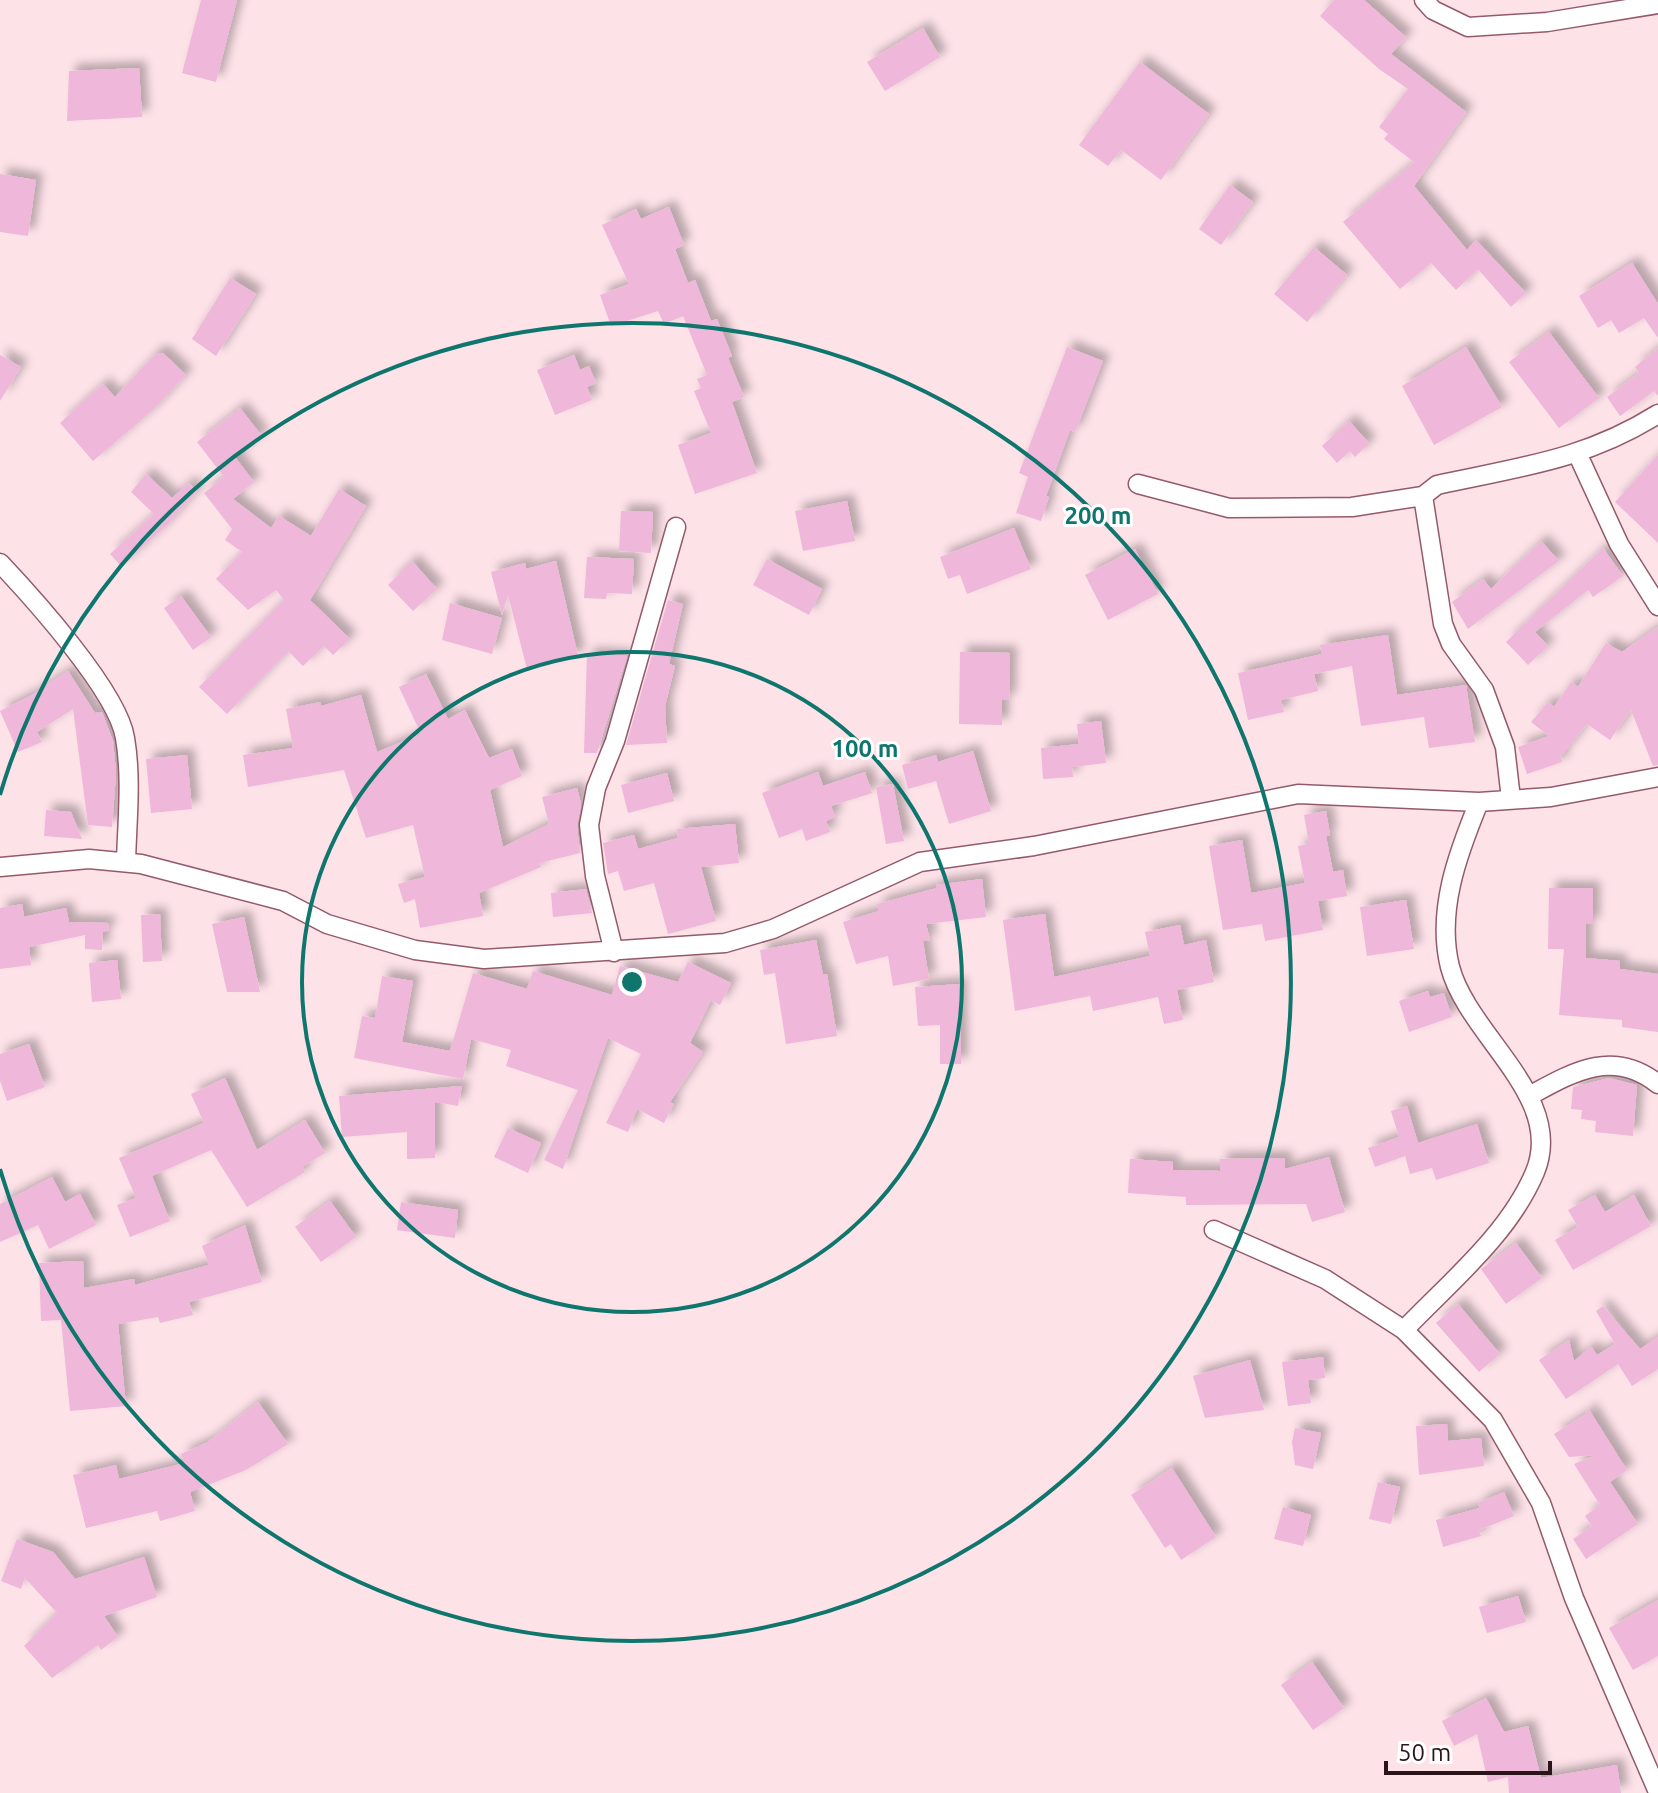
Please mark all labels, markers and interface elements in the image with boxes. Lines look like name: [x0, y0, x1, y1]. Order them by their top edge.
text: 200 m: [1065, 502, 1131, 529]
text: 100 m: [832, 735, 898, 762]
centre of rings: [618, 968, 646, 996]
scale bar: [1386, 1725, 1550, 1775]
text: 50 m: [1398, 1739, 1451, 1766]

